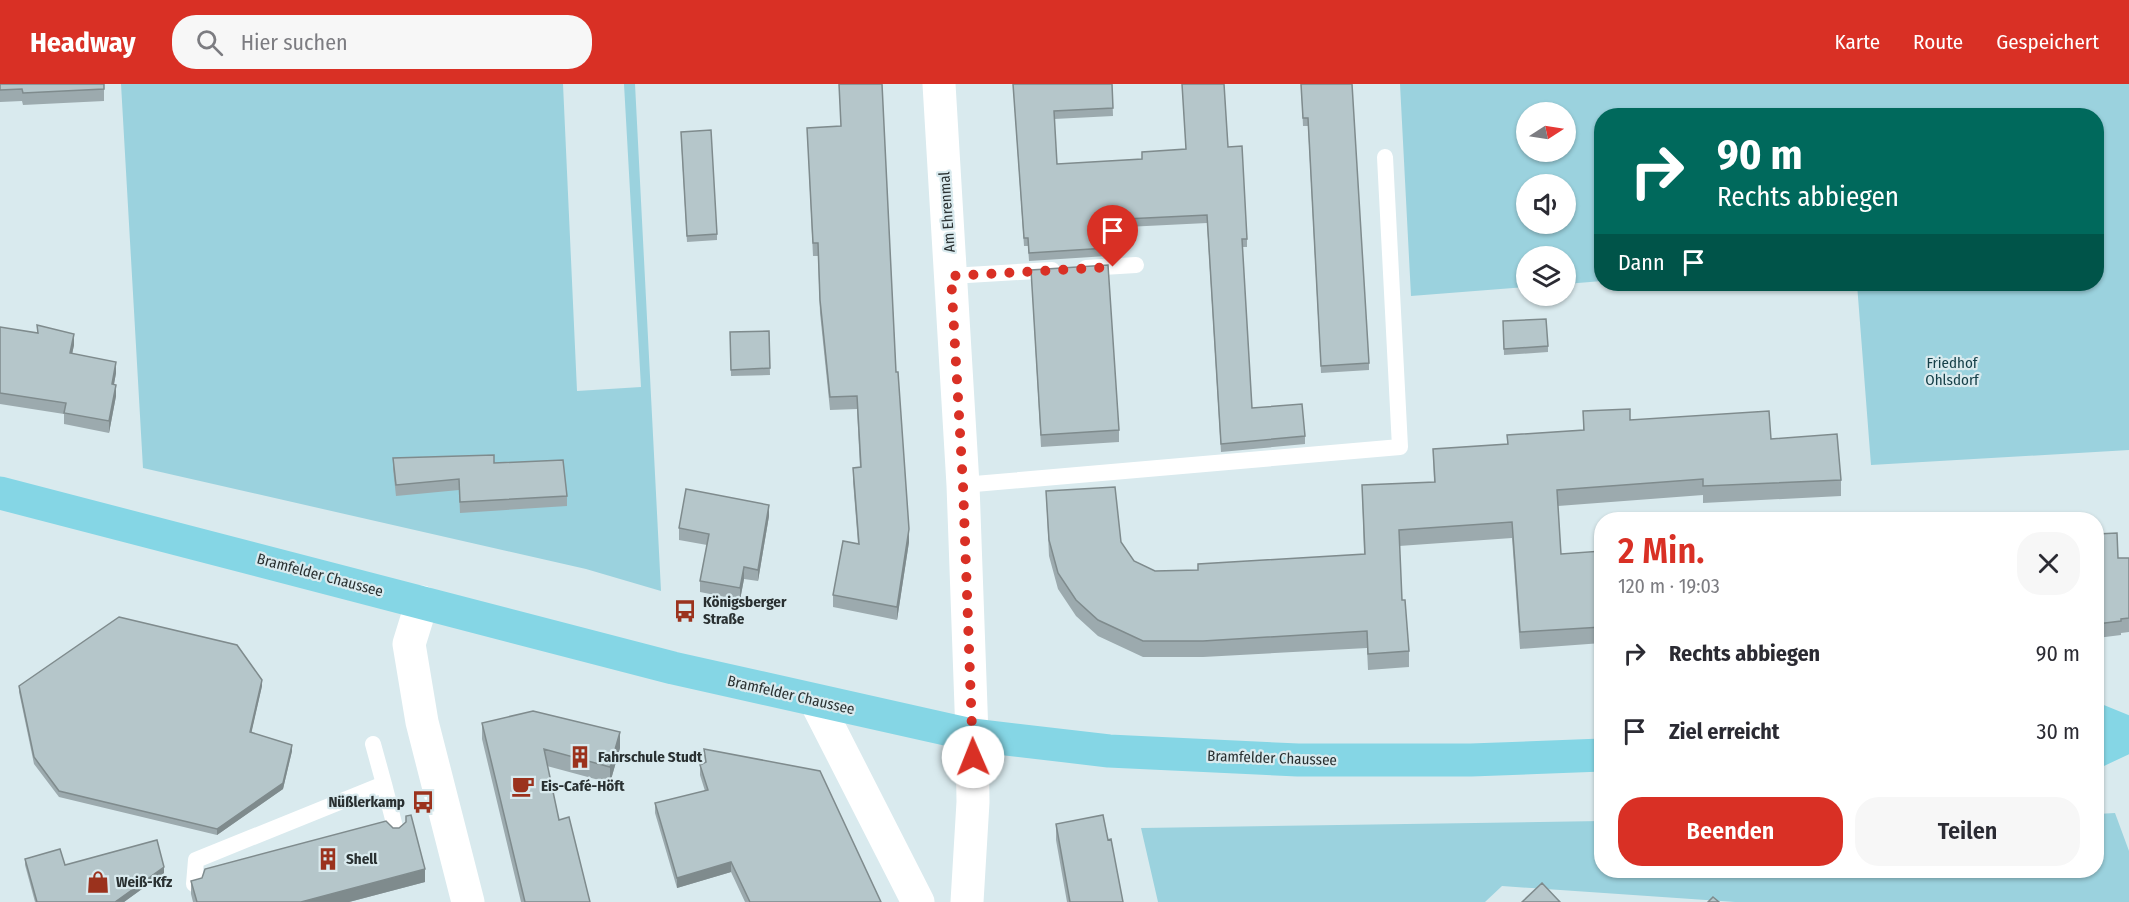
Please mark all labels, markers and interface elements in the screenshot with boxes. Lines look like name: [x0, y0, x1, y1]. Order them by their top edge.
search box: [172, 15, 592, 69]
text: Headway: [30, 26, 136, 59]
icon: search: [193, 26, 226, 59]
text: Hier suchen: [241, 29, 348, 56]
text: Karte: [1835, 29, 1880, 55]
text: Route: [1913, 29, 1963, 55]
text: Gespeichert: [1996, 29, 2099, 55]
north arrow: [1516, 102, 1576, 162]
map controls: [1516, 102, 1576, 306]
text: 90 m: [1717, 130, 1802, 180]
icon: right: [1618, 132, 1696, 210]
street label: Am Ehrenmal: [935, 171, 959, 253]
button: sound: [1516, 174, 1576, 234]
text: Rechts abbiegen: [1717, 181, 1899, 213]
pin: [1087, 205, 1138, 267]
icon: arrive: [1096, 214, 1129, 247]
button: layers: [1516, 246, 1576, 306]
icon: arrive: [1677, 246, 1710, 279]
text: Dann: [1618, 249, 1665, 276]
park label: Friedhof Ohlsdorf: [1925, 354, 1980, 389]
text: 2 Min.: [1618, 529, 1704, 573]
button: close: [2017, 532, 2080, 595]
street label: Bramfelder Chaussee: [255, 550, 385, 600]
text: 120 m · 19:03: [1618, 574, 1720, 598]
place label: Königsberger Straße: [703, 593, 787, 628]
bus stop icon: Königsberger Straße: [672, 598, 698, 624]
icon: right: [1618, 637, 1651, 670]
text: Rechts abbiegen: [1669, 640, 1820, 667]
text: 90 m: [2036, 640, 2080, 667]
street label: Bramfelder Chaussee: [726, 672, 856, 718]
icon: arrive: [1618, 715, 1651, 748]
text: Ziel erreicht: [1669, 718, 1780, 745]
text: 30 m: [2037, 718, 2080, 745]
position arrow: [941, 725, 1005, 789]
building icon: Fahrschule Studt: [567, 744, 593, 770]
street label: Bramfelder Chaussee: [1207, 747, 1337, 769]
place label: Fahrschule Studt: [598, 748, 703, 766]
cafe icon: Eis-Café-Höft: [510, 773, 536, 799]
place label: Eis-Café-Höft: [541, 777, 625, 795]
bus stop icon: Nüßlerkamp: [410, 789, 436, 815]
place label: Nüßlerkamp: [328, 793, 405, 811]
button: Beenden: [1618, 797, 1843, 866]
button: Teilen: [1855, 797, 2080, 866]
building icon: Shell: [315, 846, 341, 872]
place label: Shell: [346, 850, 378, 868]
shop icon: Weiß-Kfz: [85, 869, 111, 895]
place label: Weiß-Kfz: [116, 873, 173, 891]

